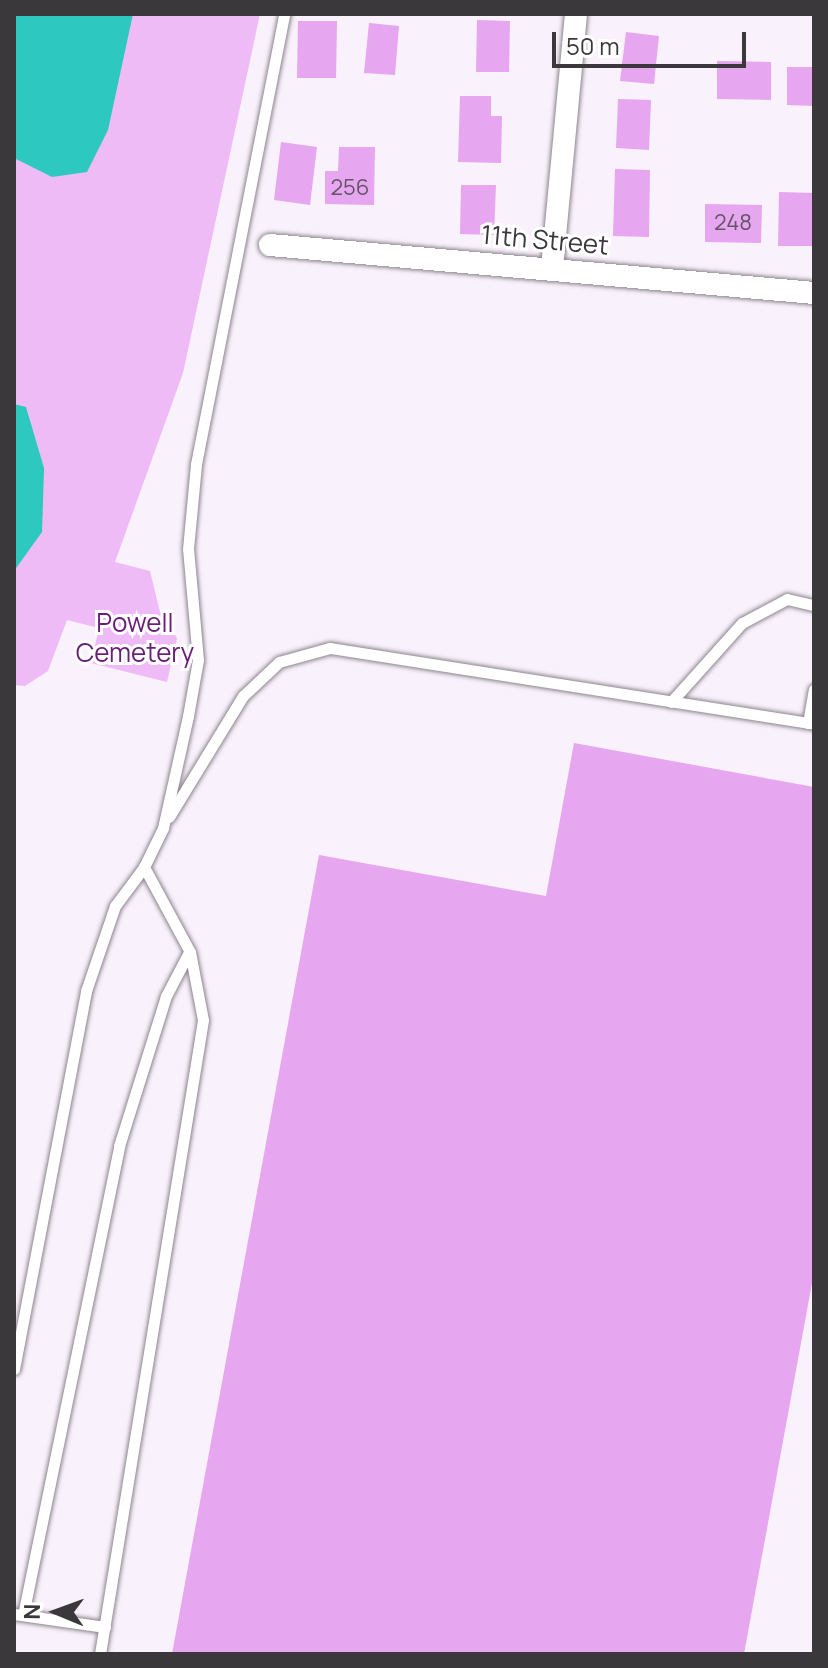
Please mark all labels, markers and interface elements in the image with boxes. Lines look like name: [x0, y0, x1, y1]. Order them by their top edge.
scale bar: [556, 16, 750, 66]
text: 50 m: [566, 29, 620, 62]
house number: 256: [331, 175, 369, 201]
house number: 248: [714, 210, 752, 236]
street label: 11th Street: [480, 219, 610, 261]
park label: Powell Cemetery: [76, 607, 194, 668]
north arrow: [16, 1572, 96, 1652]
text: N: [17, 1603, 47, 1620]

